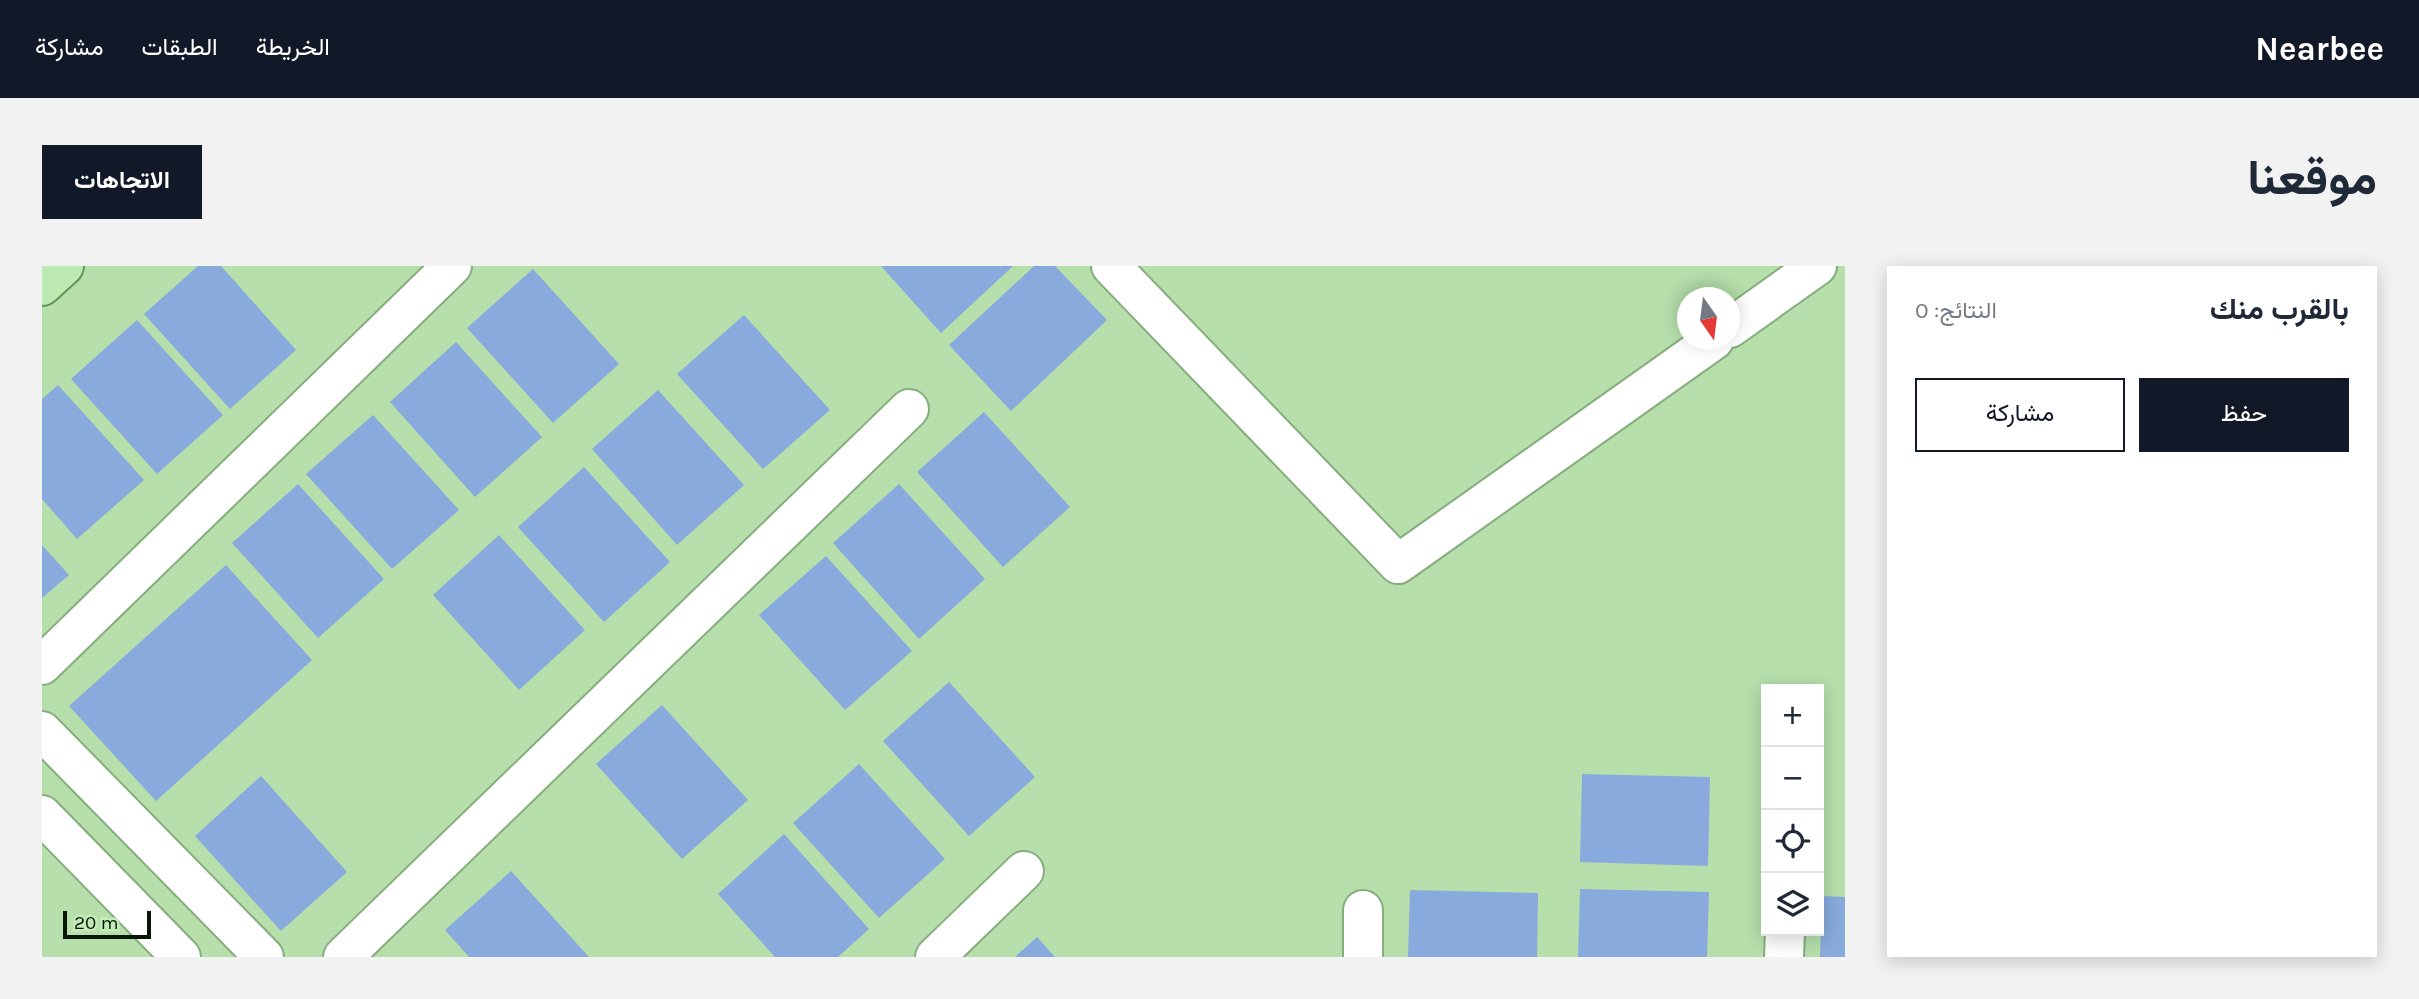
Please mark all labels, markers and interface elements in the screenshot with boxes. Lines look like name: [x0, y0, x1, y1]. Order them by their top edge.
text: Nearbee: [2255, 30, 2384, 68]
text: مشاركة: [35, 33, 103, 61]
text: الطبقات: [141, 33, 218, 61]
text: الخريطة: [256, 33, 330, 61]
button: الاتجاهات: [42, 145, 202, 219]
text: موقعنا: [2247, 149, 2377, 206]
north arrow: [1677, 287, 1740, 350]
text: بالقرب منك: [2210, 291, 2349, 327]
text: النتائج: 0: [1915, 297, 1997, 324]
button: مشاركة: [1915, 378, 2125, 452]
button: حفظ: [2139, 378, 2349, 452]
map controls: [1761, 684, 1824, 936]
button: +: [1761, 684, 1824, 747]
button: −: [1761, 747, 1824, 810]
button: locate: [1761, 810, 1824, 873]
button: layers: [1761, 873, 1824, 936]
scale bar: [63, 908, 150, 940]
text: 20 m: [74, 912, 119, 934]

